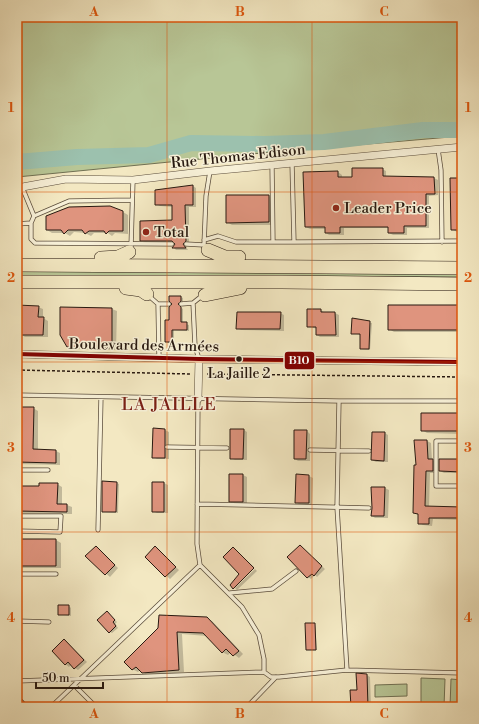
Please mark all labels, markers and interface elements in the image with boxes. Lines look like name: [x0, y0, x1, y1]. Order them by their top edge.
text: A: [88, 4, 99, 20]
text: B: [235, 4, 245, 20]
text: C: [379, 4, 389, 20]
text: 1: [8, 100, 15, 116]
text: 1: [465, 100, 472, 116]
street label: Rue Thomas Edison: [170, 140, 306, 173]
place label: Leader Price: [344, 199, 432, 218]
marker: Leader Price: [331, 203, 341, 213]
place label: Total: [154, 223, 190, 242]
marker: Total: [141, 227, 151, 237]
text: 2: [7, 270, 15, 286]
text: 2: [464, 270, 472, 286]
street label: Boulevard des Armées: [68, 335, 219, 356]
line badge: B10: [284, 351, 315, 370]
marker: La Jaille 2: [234, 354, 244, 364]
text: B10: [288, 354, 310, 368]
place label: La Jaille 2: [207, 365, 271, 383]
district label: LA JAILLE: [121, 394, 217, 416]
text: 3: [7, 440, 15, 456]
text: 3: [464, 440, 472, 456]
text: 4: [7, 610, 16, 626]
text: 4: [464, 610, 473, 626]
scale bar: [36, 664, 103, 690]
text: 50 m: [42, 671, 70, 686]
text: A: [88, 706, 99, 722]
text: B: [235, 706, 245, 722]
text: C: [379, 706, 389, 722]

